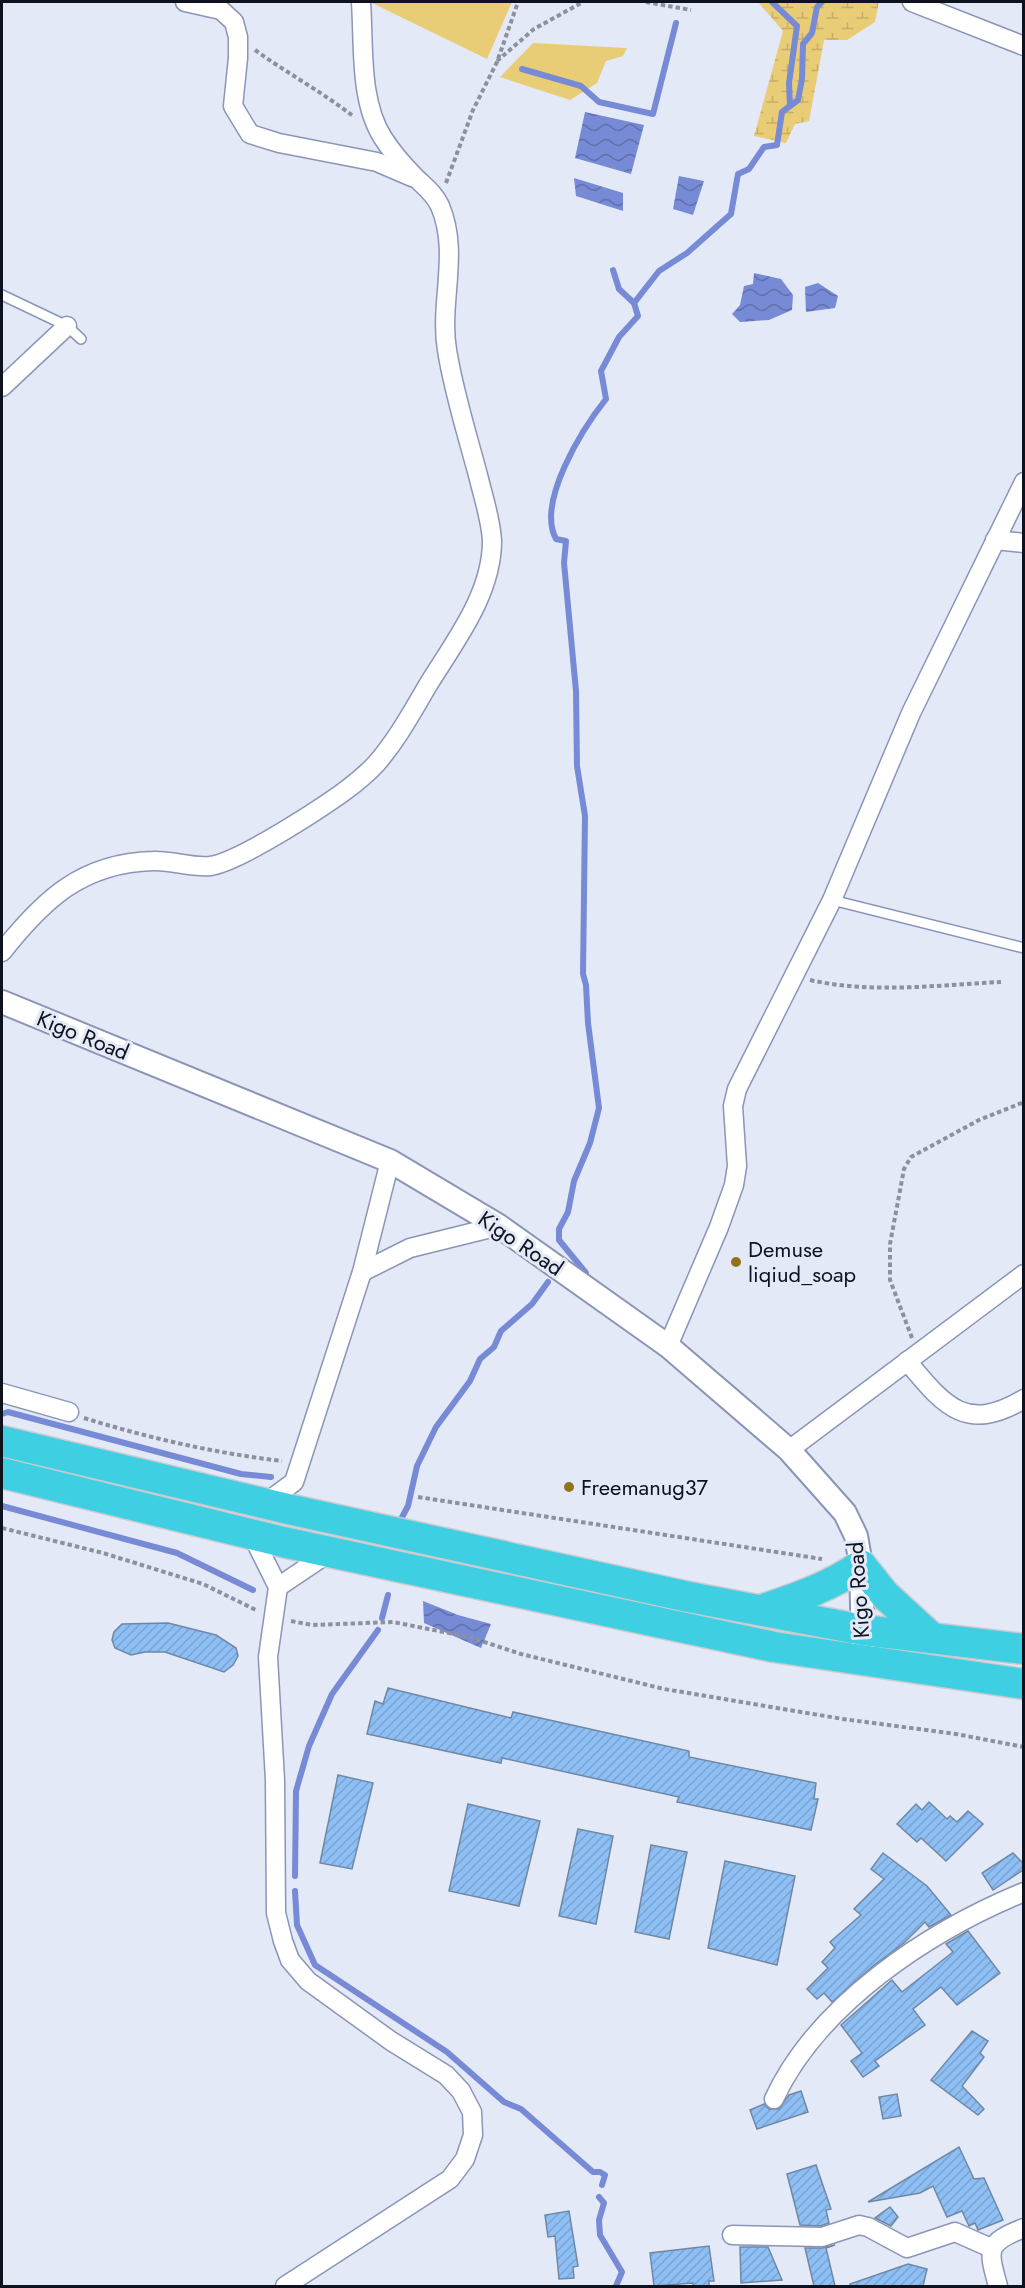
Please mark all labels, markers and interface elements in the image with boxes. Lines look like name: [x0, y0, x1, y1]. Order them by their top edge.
street label: Kigo Road: [32, 1002, 134, 1068]
street label: Kigo Road: [472, 1203, 570, 1283]
place label: Demuse liqiud_soap: [748, 1233, 856, 1290]
marker: Demuse liqiud_soap: [729, 1255, 743, 1269]
place label: Freemanug37: [581, 1471, 709, 1503]
marker: Freemanug37: [562, 1480, 576, 1494]
street label: Kigo Road: [839, 1541, 877, 1639]

